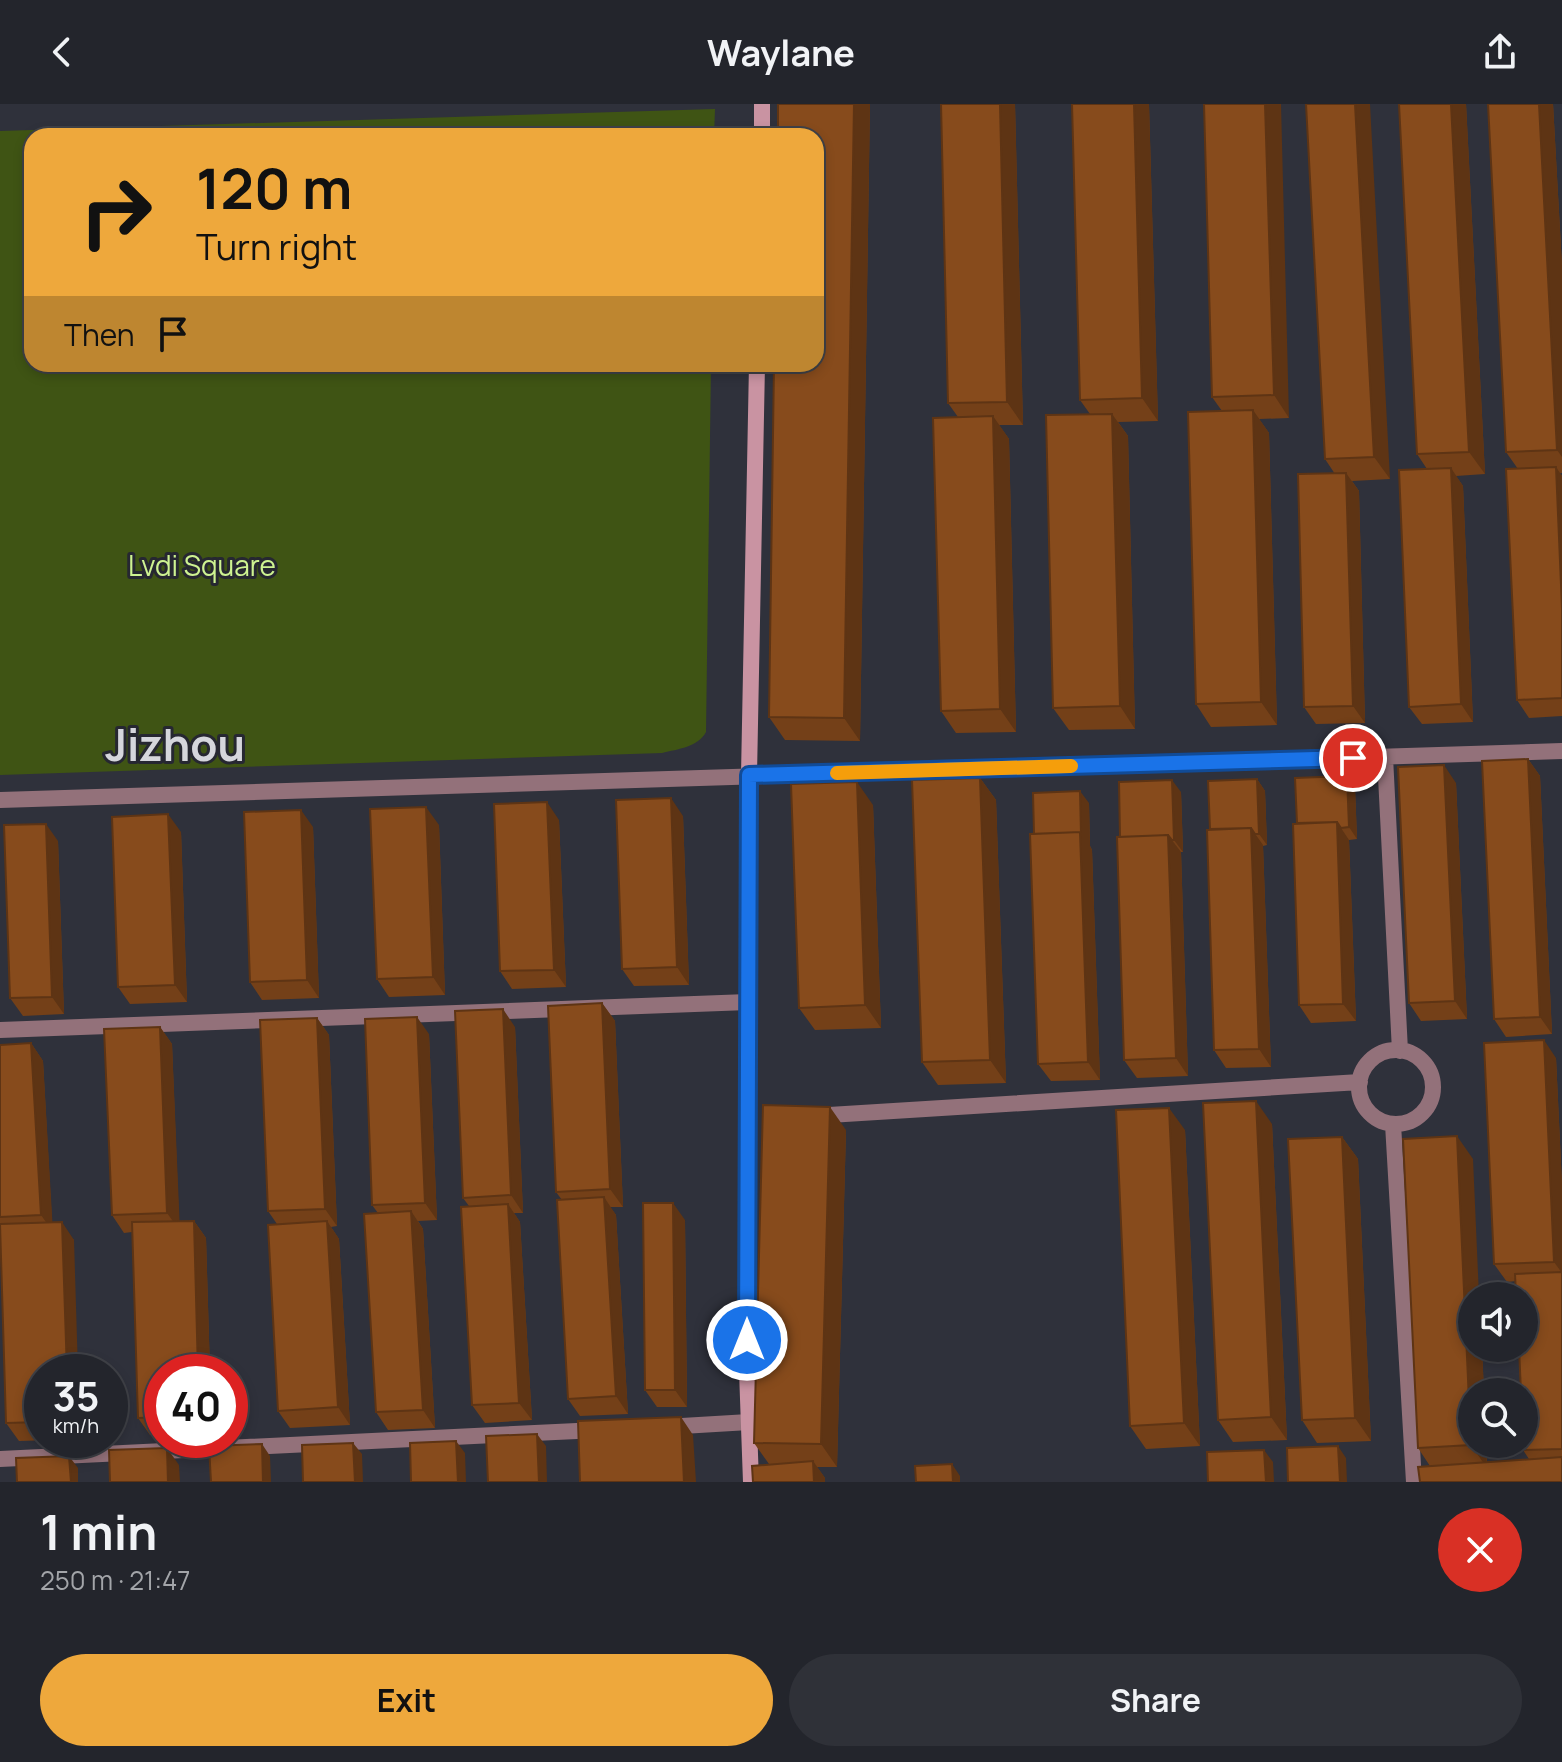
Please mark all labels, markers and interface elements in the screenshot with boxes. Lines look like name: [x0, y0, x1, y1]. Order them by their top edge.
text: Waylane: [707, 28, 855, 77]
icon: back: [40, 30, 84, 74]
icon: share: [1478, 30, 1522, 74]
text: 120 m: [196, 149, 352, 226]
icon: right: [64, 160, 168, 264]
text: Turn right: [196, 222, 357, 271]
icon: arrive: [151, 312, 195, 356]
text: Then: [64, 314, 135, 355]
park label: Lvdi Square: [128, 546, 276, 584]
district label: Jizhou: [105, 714, 245, 774]
pin: [1319, 724, 1387, 792]
icon: arrive: [1331, 736, 1375, 780]
map controls: [1458, 1282, 1538, 1458]
button: sound: [1458, 1282, 1538, 1362]
position arrow: [705, 1298, 789, 1382]
speed limit sign: 40: [144, 1354, 248, 1458]
text: 35: [53, 1368, 99, 1423]
button: search: [1458, 1378, 1538, 1458]
text: km/h: [53, 1412, 99, 1439]
text: 1 min: [40, 1499, 157, 1564]
button: close: [1438, 1508, 1522, 1592]
text: 250 m · 21:47: [40, 1562, 190, 1598]
button: Exit: [40, 1654, 773, 1746]
button: Share: [789, 1654, 1522, 1746]

